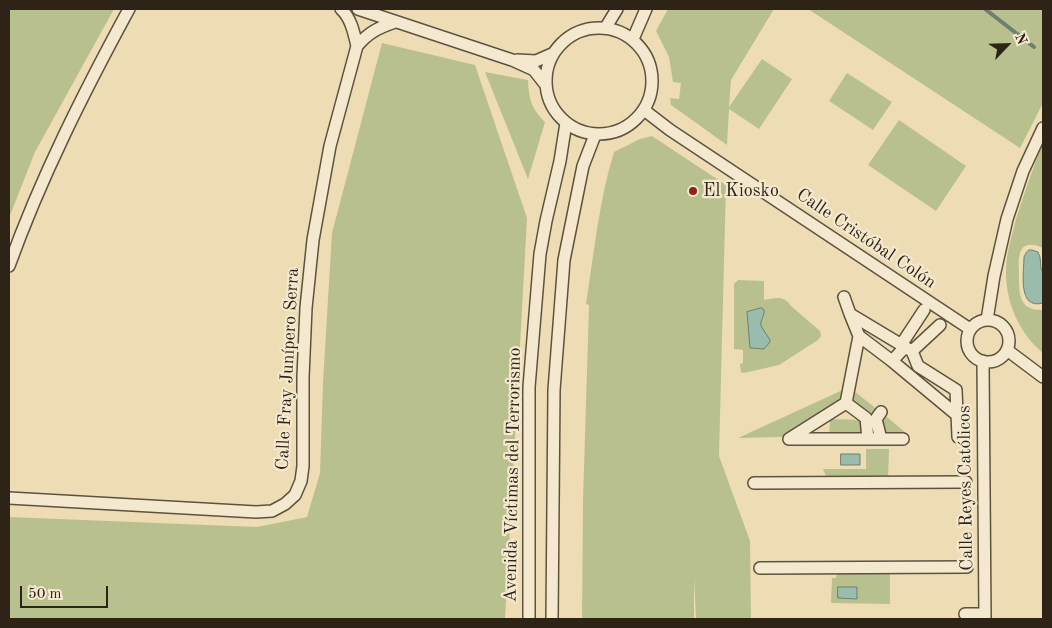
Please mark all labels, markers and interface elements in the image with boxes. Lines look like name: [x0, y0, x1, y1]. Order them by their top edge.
north arrow: [982, 20, 1032, 70]
text: N: [1012, 31, 1029, 47]
place label: El Kiosko: [703, 180, 779, 202]
street label: Calle Cristóbal Colón: [792, 184, 940, 294]
marker: El Kiosko: [687, 185, 699, 197]
street label: Calle Fray Junípero Serra: [272, 267, 304, 471]
street label: Avenida Víctimas del Terrorismo: [500, 347, 526, 603]
street label: Calle Reyes Católicos: [954, 405, 978, 571]
scale bar: [22, 576, 110, 608]
text: 50 m: [28, 587, 62, 602]

